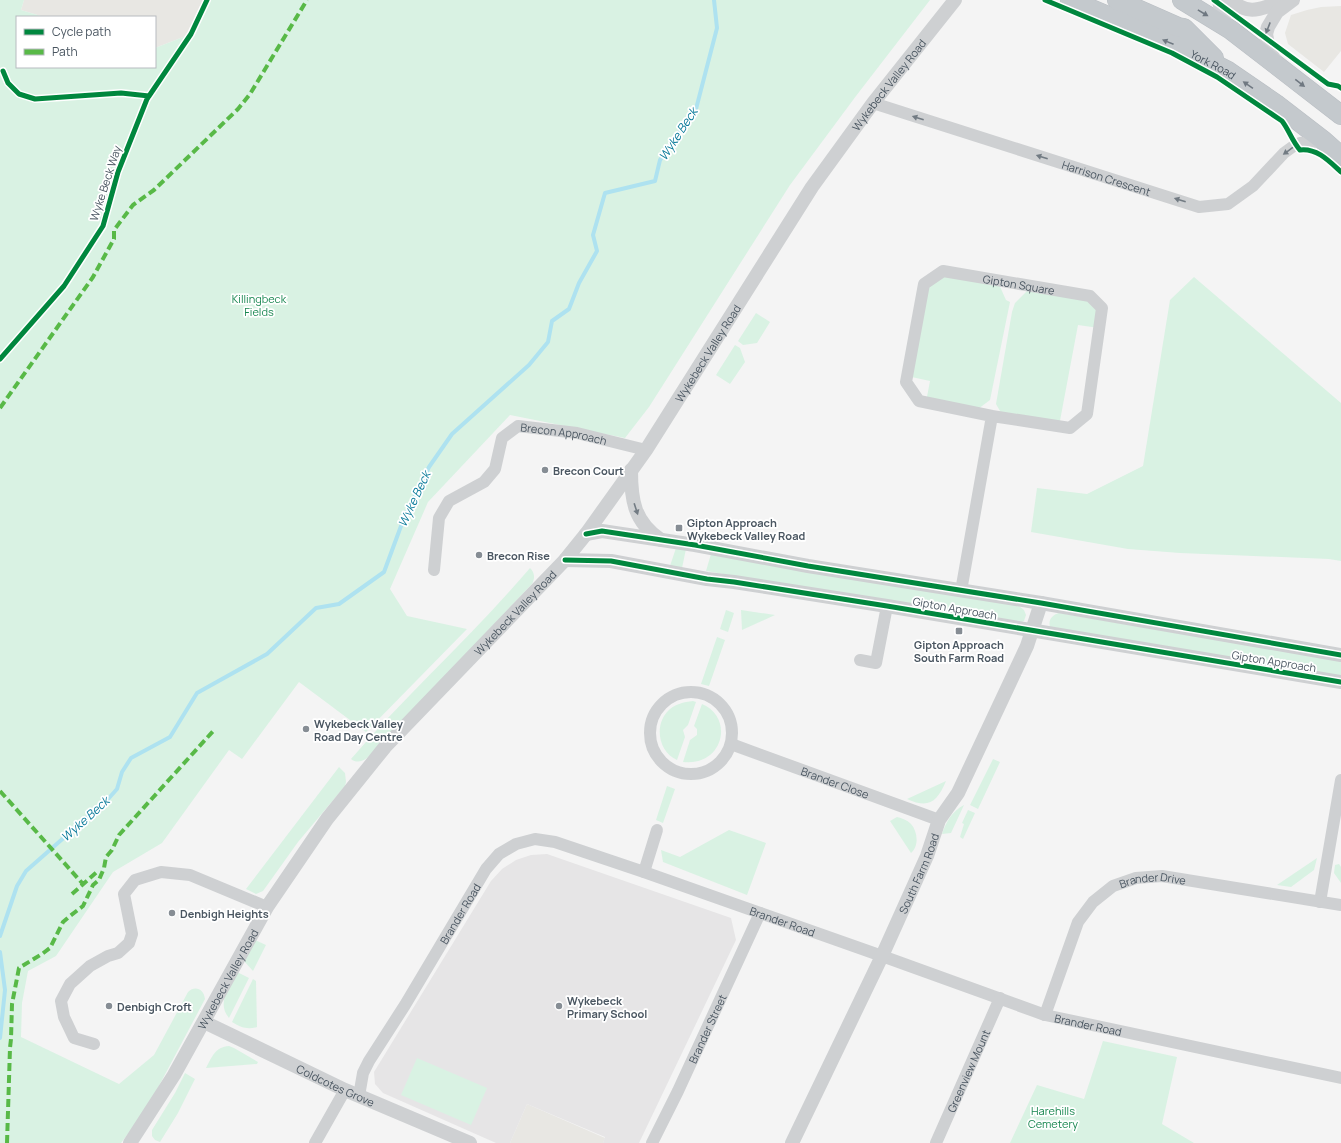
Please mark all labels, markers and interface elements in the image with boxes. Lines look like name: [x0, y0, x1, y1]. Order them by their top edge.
one-way arrow: [1197, 9, 1209, 16]
legend: [16, 16, 156, 68]
text: Cycle path: [52, 23, 111, 40]
one-way arrow: [1265, 23, 1271, 35]
street label: Wykebeck Valley Road: [848, 36, 929, 134]
one-way arrow: [1162, 39, 1173, 45]
text: Path: [52, 43, 78, 60]
street label: York Road: [1188, 46, 1239, 82]
one-way arrow: [1294, 78, 1305, 87]
one-way arrow: [1242, 81, 1253, 89]
water label: Wyke Beck: [655, 103, 703, 164]
one-way arrow: [912, 115, 924, 121]
street label: Wyke Beck Way: [86, 143, 124, 223]
one-way arrow: [1282, 147, 1293, 155]
one-way arrow: [1036, 154, 1048, 160]
street label: Harrison Crescent: [1060, 156, 1153, 199]
one-way arrow: [1173, 197, 1185, 203]
street label: Gipton Square: [982, 270, 1057, 297]
park label: Killingbeck Fields: [232, 291, 287, 319]
street label: Wykebeck Valley Road: [671, 301, 744, 404]
street label: Brecon Approach: [520, 419, 609, 448]
place label: Brecon Court: [553, 463, 624, 478]
marker: Brecon Court: [540, 465, 550, 475]
water label: Wyke Beck: [394, 466, 435, 530]
one-way arrow: [633, 503, 639, 515]
place label: Gipton Approach Wykebeck Valley Road: [687, 515, 805, 543]
marker: Gipton Approach Wykebeck Valley Road: [674, 523, 684, 533]
place label: Brecon Rise: [487, 548, 550, 563]
marker: Brecon Rise: [474, 550, 484, 560]
street label: Wykebeck Valley Road: [470, 567, 559, 658]
street label: Gipton Approach: [912, 593, 998, 623]
marker: Gipton Approach South Farm Road: [954, 626, 964, 636]
place label: Gipton Approach South Farm Road: [914, 637, 1004, 665]
street label: Gipton Approach: [1231, 647, 1317, 675]
place label: Wykebeck Valley Road Day Centre: [314, 716, 404, 744]
marker: Wykebeck Valley Road Day Centre: [301, 724, 311, 734]
street label: Brander Close: [799, 763, 872, 802]
water label: Wyke Beck: [57, 791, 114, 845]
street label: South Farm Road: [895, 831, 942, 916]
street label: Brander Drive: [1117, 868, 1188, 891]
street label: Brander Road: [436, 880, 484, 947]
street label: Brander Road: [748, 902, 817, 939]
place label: Denbigh Heights: [180, 906, 269, 921]
marker: Denbigh Heights: [167, 908, 177, 918]
street label: Wykebeck Valley Road: [193, 926, 261, 1032]
street label: Brander Street: [684, 991, 729, 1065]
place label: Wykebeck Primary School: [567, 993, 647, 1021]
place label: Denbigh Croft: [117, 999, 192, 1014]
marker: Denbigh Croft: [104, 1001, 114, 1011]
marker: Wykebeck Primary School: [554, 1001, 564, 1011]
street label: Brander Road: [1053, 1010, 1123, 1039]
street label: Greenview Mount: [943, 1027, 993, 1115]
street label: Coldcotes Grove: [294, 1060, 378, 1109]
park label: Harehills Cemetery: [1028, 1103, 1078, 1131]

